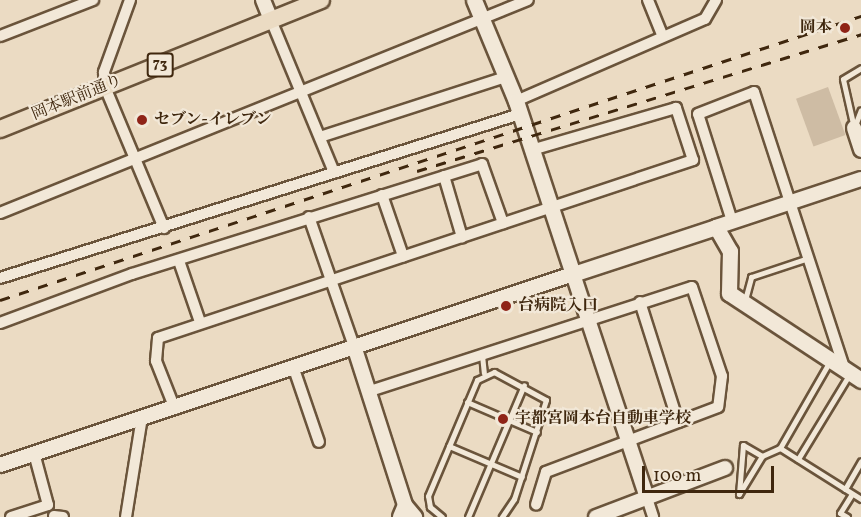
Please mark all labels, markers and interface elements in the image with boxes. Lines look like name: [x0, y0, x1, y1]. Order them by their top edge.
place label: 岡本: [800, 18, 832, 38]
marker: 岡本: [836, 19, 854, 37]
road number: 73: [146, 53, 174, 77]
street label: 岡本駅前通り: [29, 71, 125, 125]
place label: セブン-イレブン: [154, 110, 273, 130]
marker: セブン-イレブン: [135, 113, 149, 127]
place label: 台病院入口: [518, 296, 598, 316]
marker: 台病院入口: [499, 299, 513, 313]
place label: 宇都宮岡本台自動車学校: [515, 409, 691, 429]
marker: 宇都宮岡本台自動車学校: [496, 412, 510, 426]
scale bar: [645, 454, 777, 492]
text: 100 m: [653, 464, 702, 489]

